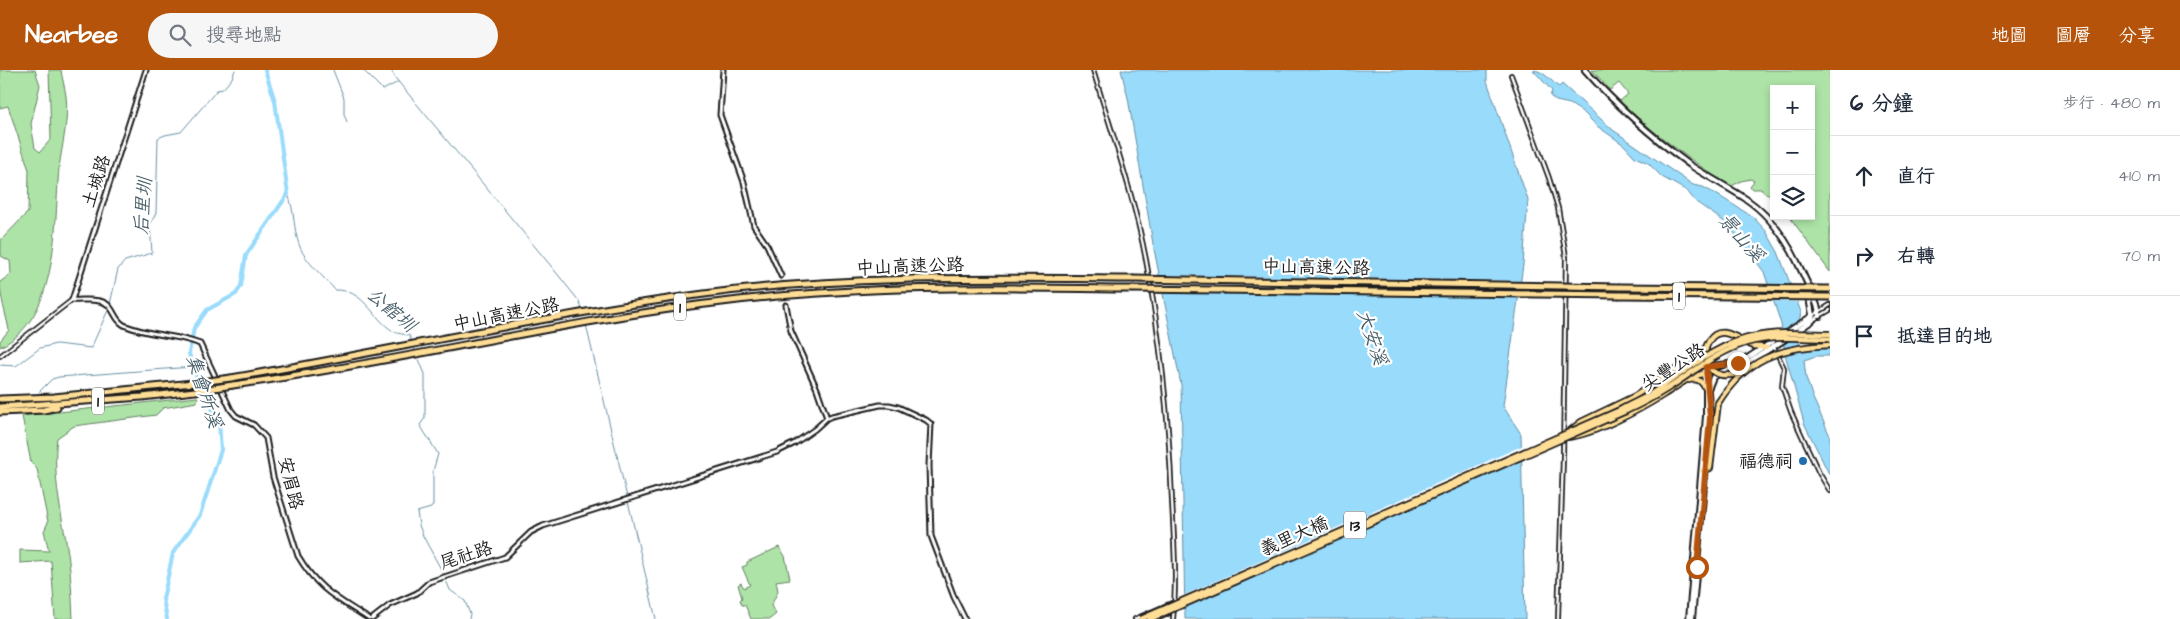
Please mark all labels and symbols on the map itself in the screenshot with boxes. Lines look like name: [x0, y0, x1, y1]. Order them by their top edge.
street label: 土城路: [76, 152, 117, 211]
water label: 后里圳: [128, 175, 159, 235]
water label: 景山溪: [1712, 208, 1770, 269]
street label: 中山高速公路: [856, 252, 964, 281]
street label: 中山高速公路: [1262, 254, 1370, 281]
water label: 公館圳: [361, 281, 423, 340]
road number: 1: [1673, 282, 1685, 310]
street label: 中山高速公路: [451, 292, 561, 337]
road number: 1: [674, 293, 686, 320]
water label: 大安溪: [1350, 306, 1394, 370]
street label: 尖豐公路: [1636, 337, 1710, 398]
water label: 集會所溪: [178, 351, 229, 433]
route end: [1727, 352, 1750, 375]
road number: 1: [92, 388, 104, 414]
place label: 福德祠: [1739, 449, 1793, 474]
street label: 安眉路: [272, 454, 309, 512]
marker: 福德祠: [1797, 455, 1809, 467]
street label: 義里大橋: [1256, 510, 1332, 563]
road number: 13: [1344, 512, 1366, 538]
street label: 尾社路: [437, 535, 496, 576]
route start: [1686, 556, 1709, 579]

